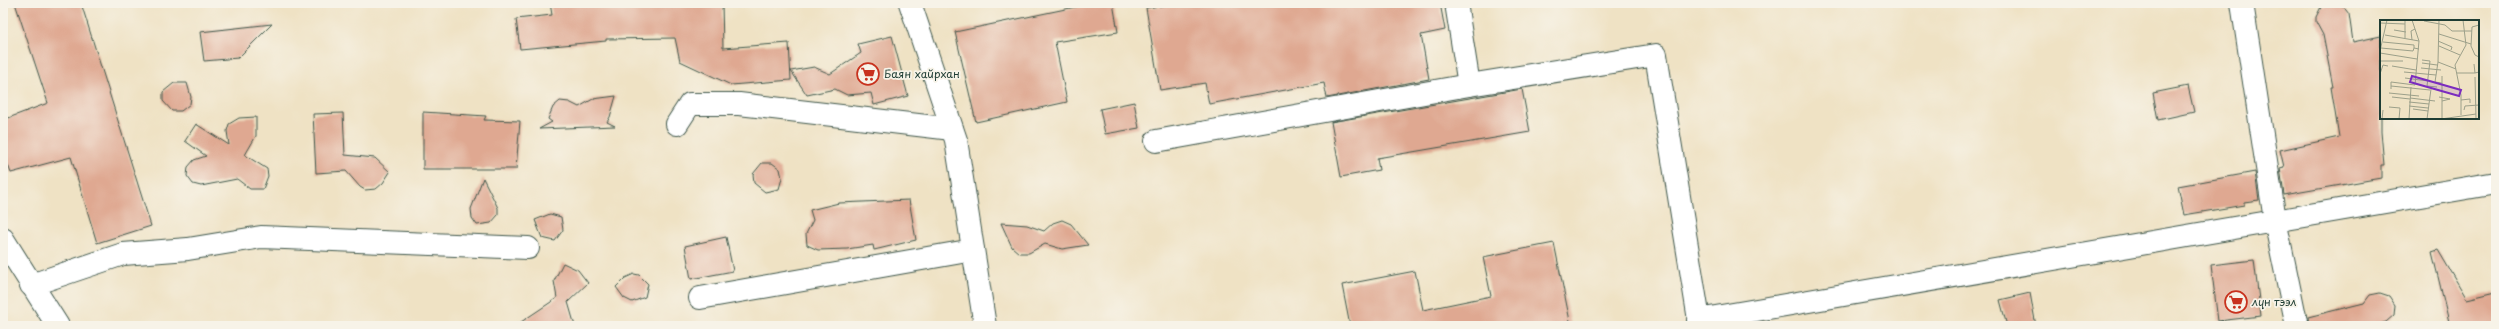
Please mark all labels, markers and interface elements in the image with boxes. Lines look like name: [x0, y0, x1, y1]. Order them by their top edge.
inset map: [2380, 20, 2479, 119]
supermarket icon: Баян хайрхан: [855, 61, 881, 87]
place label: Баян хайрхан: [884, 65, 960, 82]
supermarket icon: лүн тээл: [2223, 289, 2249, 315]
place label: лүн тээл: [2251, 293, 2297, 310]

